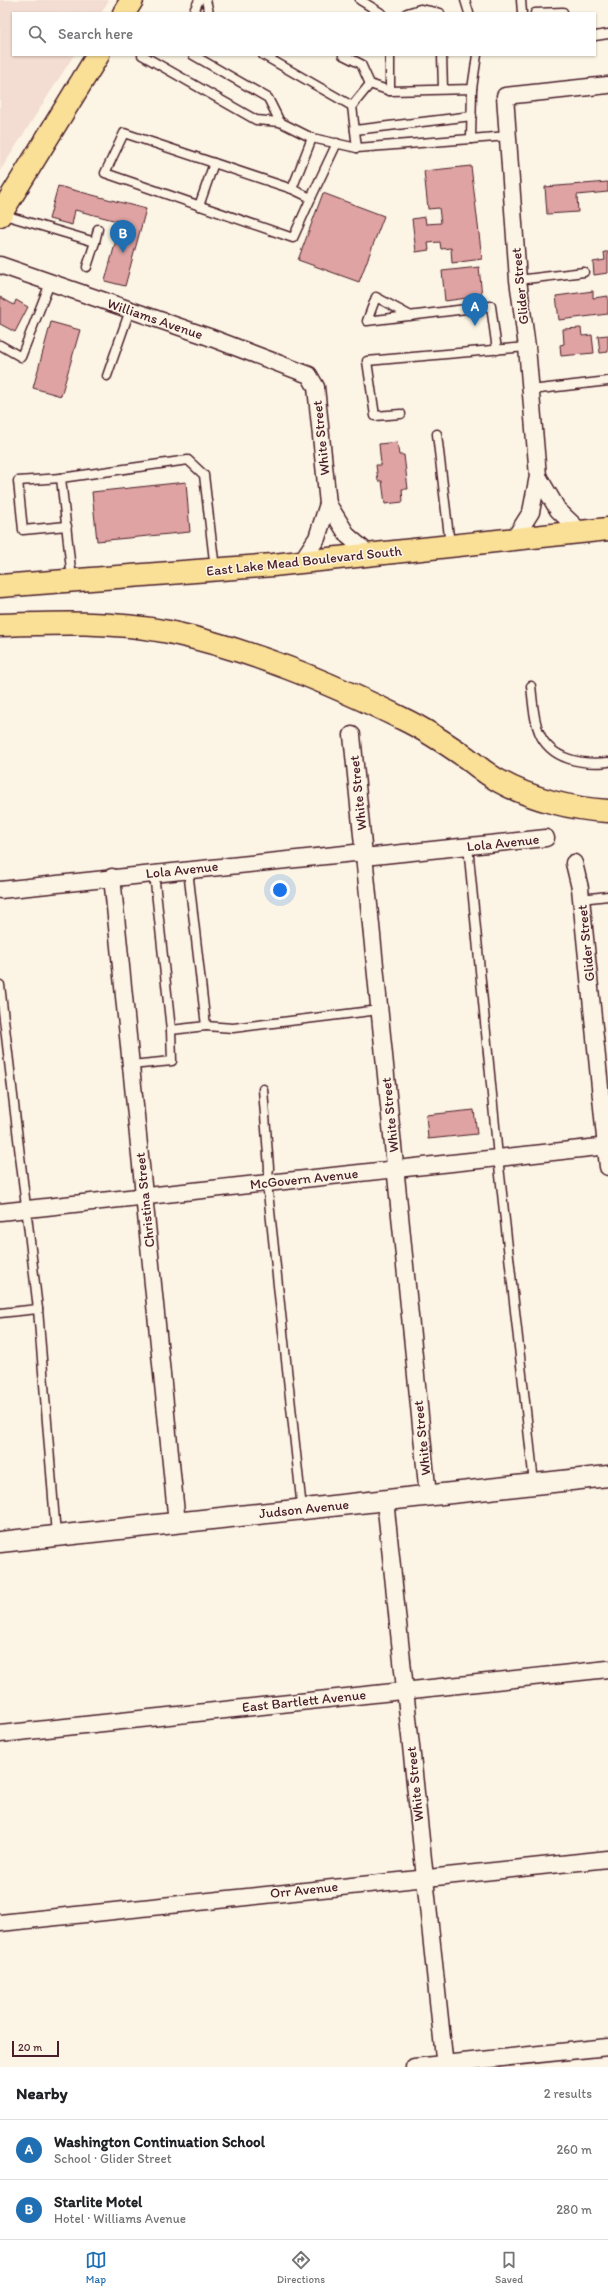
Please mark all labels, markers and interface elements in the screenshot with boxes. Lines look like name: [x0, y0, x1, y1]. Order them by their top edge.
search box: [12, 12, 596, 56]
icon: search: [26, 23, 48, 45]
text: Search here: [58, 25, 133, 43]
pin: B: [110, 220, 136, 253]
street label: Glider Street: [508, 247, 532, 325]
pin: A: [462, 293, 488, 326]
street label: Williams Avenue: [105, 295, 205, 343]
street label: White Street: [309, 400, 333, 476]
street label: East Lake Mead Boulevard South: [205, 542, 403, 580]
street label: White Street: [346, 755, 370, 831]
street label: Lola Avenue: [466, 831, 540, 855]
street label: Lola Avenue: [145, 858, 219, 882]
your location: [270, 880, 290, 900]
street label: Glider Street: [574, 904, 598, 982]
street label: White Street: [378, 1077, 402, 1153]
street label: Christina Street: [132, 1152, 158, 1248]
street label: McGovern Avenue: [249, 1165, 359, 1193]
street label: White Street: [410, 1400, 434, 1476]
street label: Judson Avenue: [258, 1496, 350, 1522]
street label: East Bartlett Avenue: [241, 1686, 367, 1716]
street label: White Street: [403, 1746, 427, 1822]
street label: Orr Avenue: [269, 1878, 339, 1902]
scale bar: [12, 2039, 59, 2058]
text: 20 m: [18, 2041, 42, 2054]
text: Nearby: [16, 2083, 68, 2103]
text: 2 results: [544, 2086, 592, 2101]
text: Washington Continuation School: [54, 2133, 265, 2151]
text: A: [25, 2142, 33, 2157]
text: 260 m: [556, 2142, 592, 2157]
text: School · Glider Street: [54, 2151, 172, 2166]
text: Starlite Motel: [54, 2193, 142, 2211]
text: B: [25, 2202, 33, 2217]
text: 280 m: [556, 2202, 592, 2217]
text: Hotel · Williams Avenue: [54, 2211, 186, 2226]
tab: Map: [85, 2249, 107, 2286]
tab: Directions: [277, 2249, 325, 2286]
tab: Saved: [495, 2249, 523, 2286]

